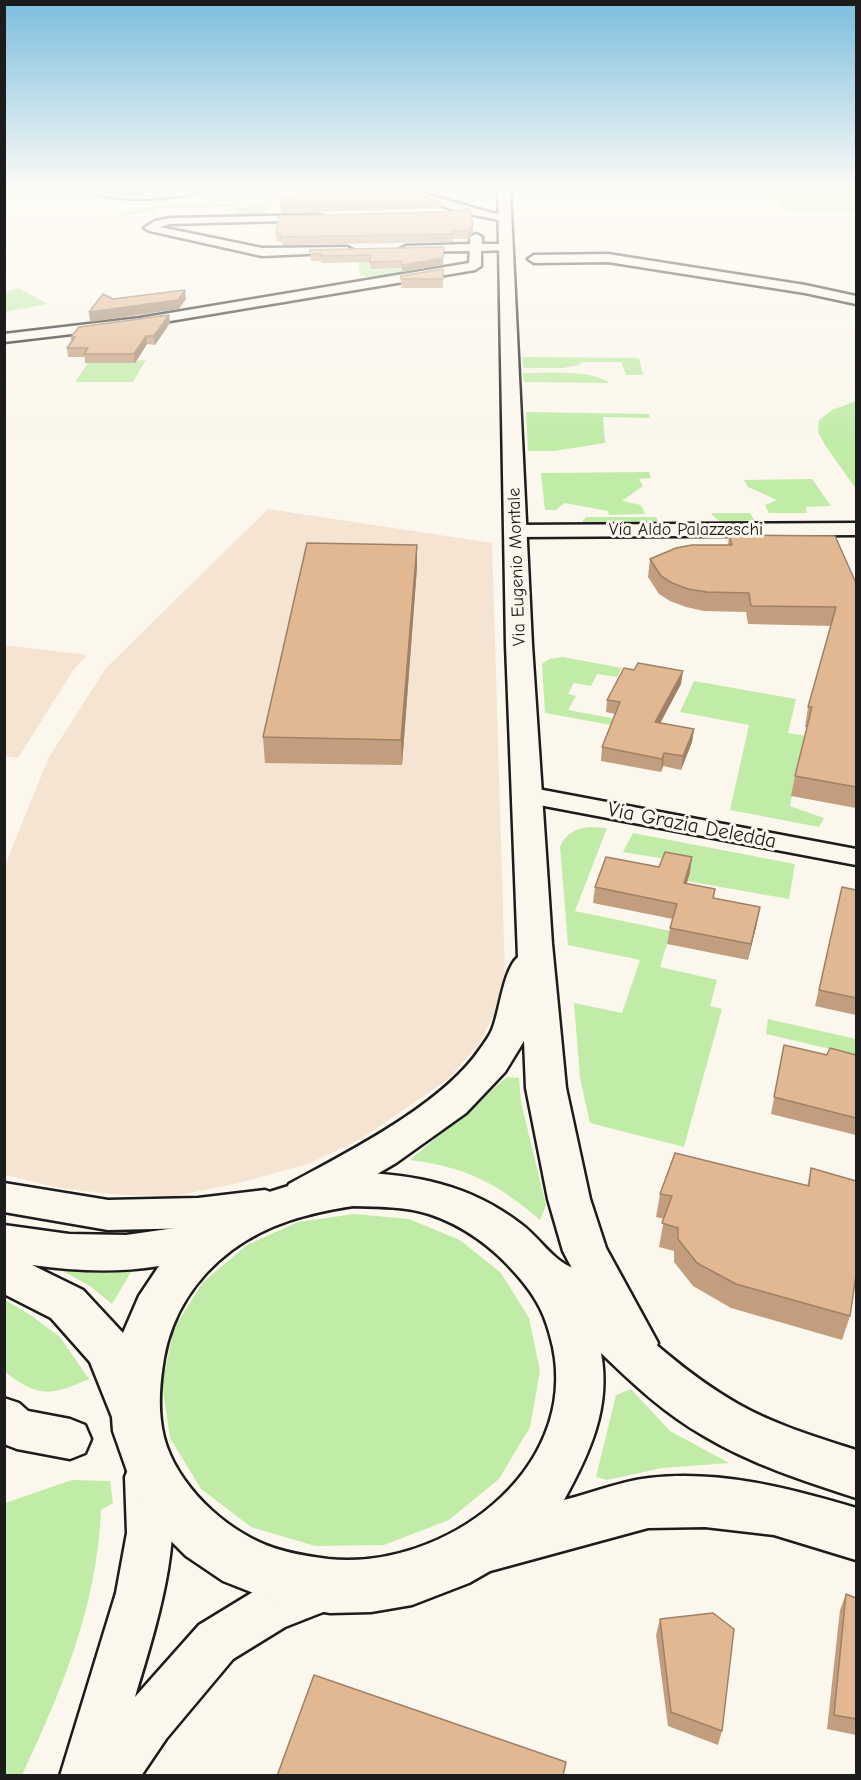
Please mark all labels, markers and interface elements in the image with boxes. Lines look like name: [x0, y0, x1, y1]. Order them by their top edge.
street label: Via Eugenio Montale: [503, 487, 531, 647]
street label: Via Aldo Palazzeschi: [609, 519, 763, 541]
street label: Via Grazia Deledda: [605, 797, 779, 855]

